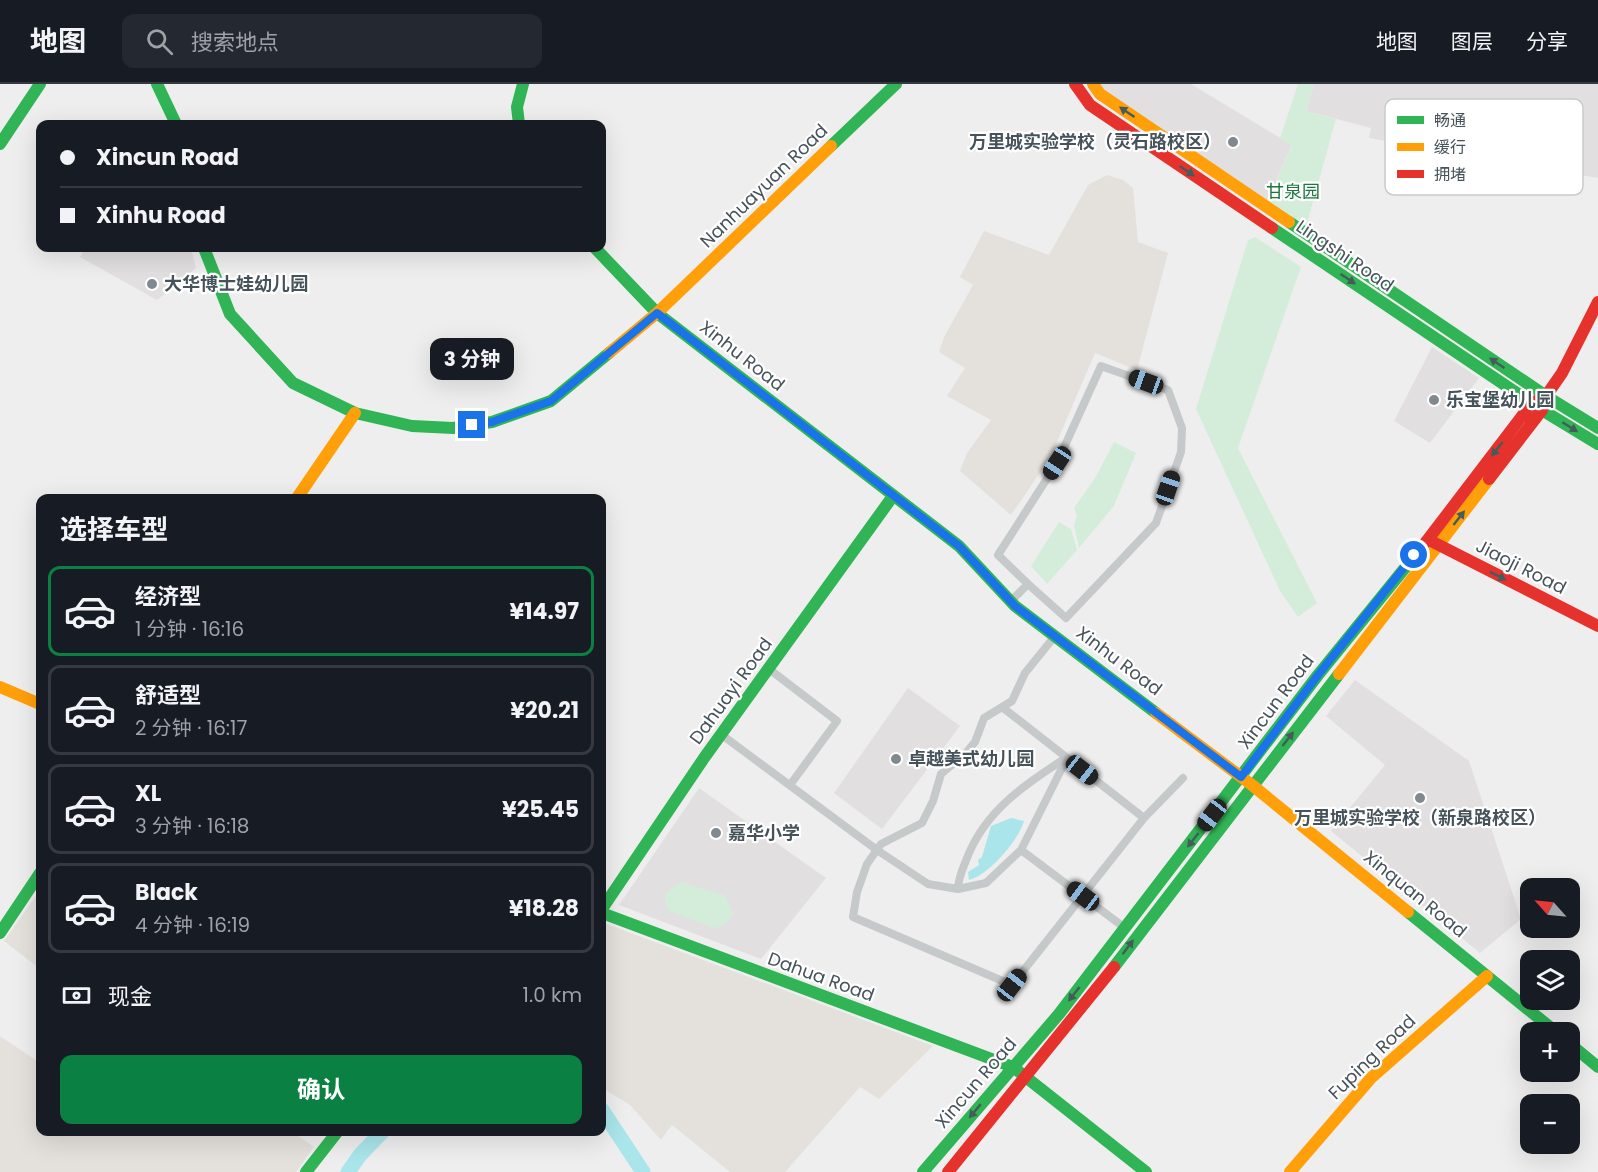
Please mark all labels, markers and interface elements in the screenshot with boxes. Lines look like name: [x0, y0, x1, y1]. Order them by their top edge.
search box: [122, 14, 542, 68]
text: 地图: [30, 22, 86, 61]
icon: search: [143, 25, 176, 58]
text: 搜索地点: [191, 27, 279, 58]
text: 地图: [1376, 27, 1418, 56]
text: 图层: [1451, 27, 1493, 56]
text: 分享: [1526, 27, 1568, 56]
legend: [1385, 99, 1583, 195]
one-way arrow: [1119, 107, 1135, 118]
text: 畅通: [1434, 109, 1466, 132]
street label: Nanhuayuan Road: [694, 118, 833, 253]
place label: 万里城实验学校（灵石路校区）: [969, 129, 1221, 154]
marker: 万里城实验学校（灵石路校区）: [1226, 135, 1240, 149]
text: 缓行: [1434, 136, 1466, 159]
text: Xincun Road: [96, 142, 239, 173]
text: 拥堵: [1434, 163, 1466, 186]
one-way arrow: [1178, 165, 1195, 176]
park label: 甘泉园: [1266, 179, 1320, 204]
text: Xinhu Road: [96, 200, 226, 231]
street label: Lingshi Road: [1292, 214, 1399, 297]
place label: 大华博士娃幼儿园: [164, 271, 308, 296]
one-way arrow: [1340, 274, 1357, 285]
marker: 大华博士娃幼儿园: [145, 277, 159, 291]
street label: Xinhu Road: [695, 314, 790, 397]
callout: 3 分钟: [430, 338, 514, 380]
text: 3 分钟: [444, 345, 500, 373]
one-way arrow: [1490, 357, 1506, 369]
car: [1126, 367, 1166, 397]
place label: 乐宝堡幼儿园: [1446, 387, 1554, 412]
marker: 乐宝堡幼儿园: [1427, 393, 1441, 407]
route end: [458, 411, 485, 438]
one-way arrow: [1562, 421, 1578, 432]
one-way arrow: [1490, 441, 1503, 457]
car: [1040, 443, 1074, 483]
car: [1154, 468, 1182, 508]
text: 选择车型: [60, 511, 168, 548]
one-way arrow: [1452, 511, 1464, 526]
street label: Jiaoji Road: [1472, 533, 1571, 600]
route start: [1400, 541, 1427, 568]
one-way arrow: [1490, 571, 1507, 580]
text: 经济型: [135, 581, 201, 612]
icon: car: [63, 584, 117, 638]
text: ¥14.97: [510, 596, 579, 627]
text: 1 分钟 · 16:16: [135, 615, 244, 643]
street label: Xinhu Road: [1071, 620, 1167, 701]
street label: Dahuayi Road: [683, 632, 778, 749]
street label: Xincun Road: [1232, 649, 1319, 754]
text: 舒适型: [135, 680, 201, 711]
icon: car: [63, 683, 117, 737]
text: ¥20.21: [510, 695, 579, 726]
text: 2 分钟 · 16:17: [135, 714, 247, 742]
one-way arrow: [1282, 731, 1294, 747]
place label: 卓越美式幼儿园: [908, 746, 1034, 771]
marker: 卓越美式幼儿园: [889, 752, 903, 766]
car: [1062, 752, 1102, 788]
text: XL: [135, 778, 161, 809]
icon: car: [63, 782, 117, 836]
marker: 万里城实验学校（新泉路校区）: [1413, 791, 1427, 805]
text: ¥25.45: [502, 794, 579, 825]
car: [1194, 795, 1230, 835]
place label: 万里城实验学校（新泉路校区）: [1294, 805, 1546, 830]
text: 3 分钟 · 16:18: [135, 812, 249, 840]
place label: 嘉华小学: [728, 820, 800, 845]
marker: 嘉华小学: [709, 826, 723, 840]
one-way arrow: [1186, 832, 1199, 848]
street label: Xinquan Road: [1358, 844, 1472, 943]
text: Black: [135, 877, 198, 908]
car: [1063, 878, 1103, 914]
north arrow: [1520, 878, 1580, 938]
map controls: [1520, 878, 1580, 1154]
icon: car: [63, 881, 117, 935]
text: ¥18.28: [509, 893, 579, 924]
text: 4 分钟 · 16:19: [135, 911, 250, 939]
one-way arrow: [1122, 939, 1135, 955]
street label: Dahua Road: [764, 946, 878, 1007]
button: layers: [1520, 950, 1580, 1010]
car: [994, 965, 1030, 1005]
icon: cash: [60, 979, 93, 1012]
text: 现金: [108, 981, 152, 1012]
text: 1.0 km: [523, 981, 582, 1009]
one-way arrow: [1068, 987, 1080, 1002]
street label: Fuping Road: [1323, 1009, 1421, 1105]
button: +: [1520, 1022, 1580, 1082]
street label: Xincun Road: [929, 1032, 1022, 1133]
button: 确认: [60, 1055, 582, 1124]
button: −: [1520, 1094, 1580, 1154]
one-way arrow: [969, 1103, 982, 1118]

